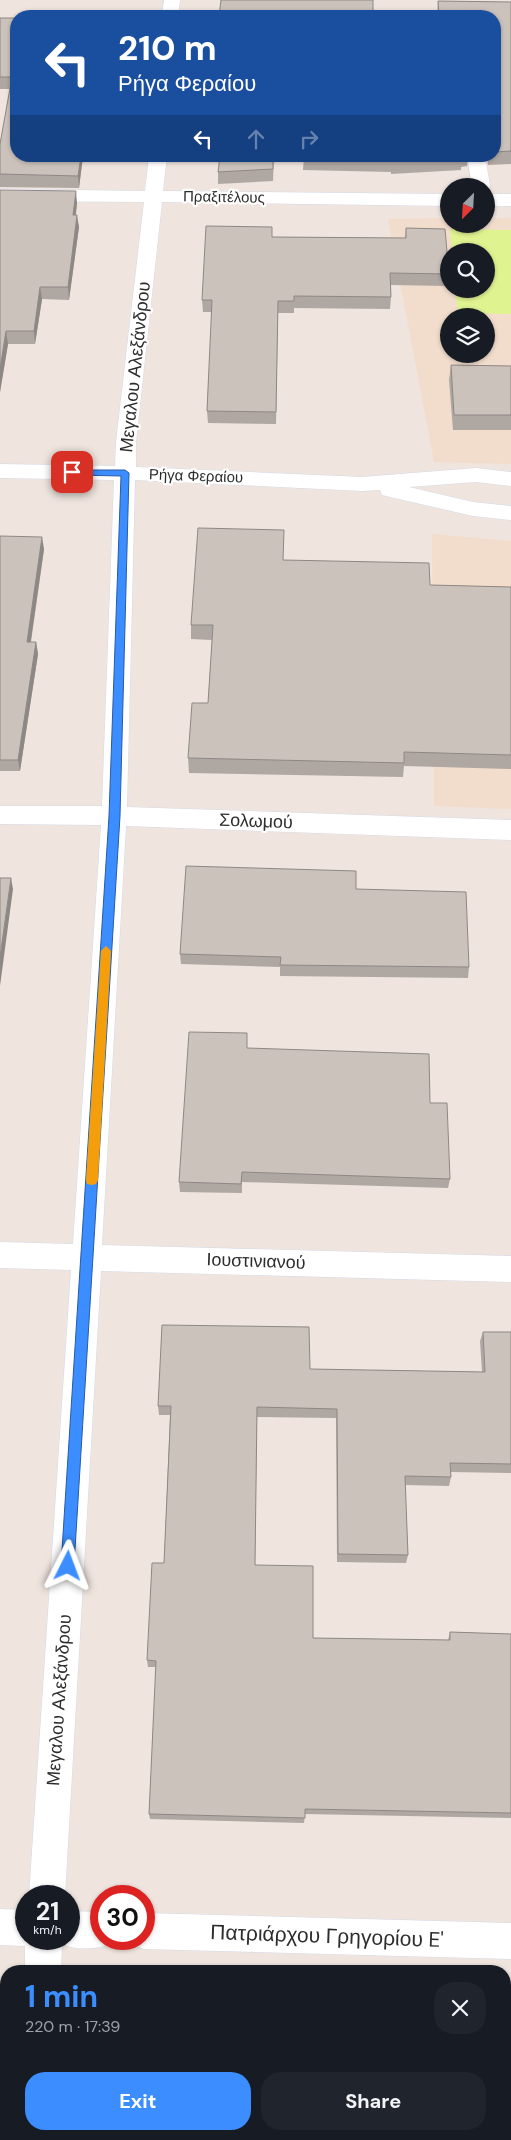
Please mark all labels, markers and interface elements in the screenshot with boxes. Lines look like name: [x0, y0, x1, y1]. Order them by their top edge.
text: 210 m: [118, 25, 217, 71]
icon: left: [35, 30, 100, 95]
text: Ρήγα Φεραίου: [118, 69, 256, 98]
icon: left: [189, 125, 217, 153]
icon: ahead: [242, 125, 270, 153]
icon: right: [295, 125, 323, 153]
north arrow: [440, 178, 495, 232]
map controls: [440, 178, 495, 363]
street label: Πραξιτέλους: [183, 186, 265, 208]
button: search: [440, 243, 495, 298]
street label: Μεγαλου Αλεξάνδρου: [114, 280, 156, 454]
button: layers: [440, 308, 495, 363]
pin: [51, 451, 93, 493]
icon: arrive: [58, 458, 86, 486]
street label: Ρήγα Φεραίου: [149, 464, 243, 488]
street label: Σολωμού: [219, 808, 293, 834]
street label: Ιουστινιανού: [206, 1247, 306, 1275]
position arrow: [41, 1539, 93, 1591]
street label: Μεγαλου Αλεξάνδρου: [41, 1613, 77, 1787]
speed limit sign: 30: [90, 1885, 155, 1950]
text: 21: [36, 1895, 59, 1928]
street label: Πατριάρχου Γρηγορίου E': [210, 1918, 444, 1954]
text: km/h: [33, 1922, 62, 1938]
text: 1 min: [25, 1977, 98, 2016]
button: close: [434, 1982, 486, 2034]
text: 220 m · 17:39: [25, 2016, 120, 2037]
button: Exit: [25, 2072, 251, 2130]
button: Share: [261, 2072, 486, 2130]

